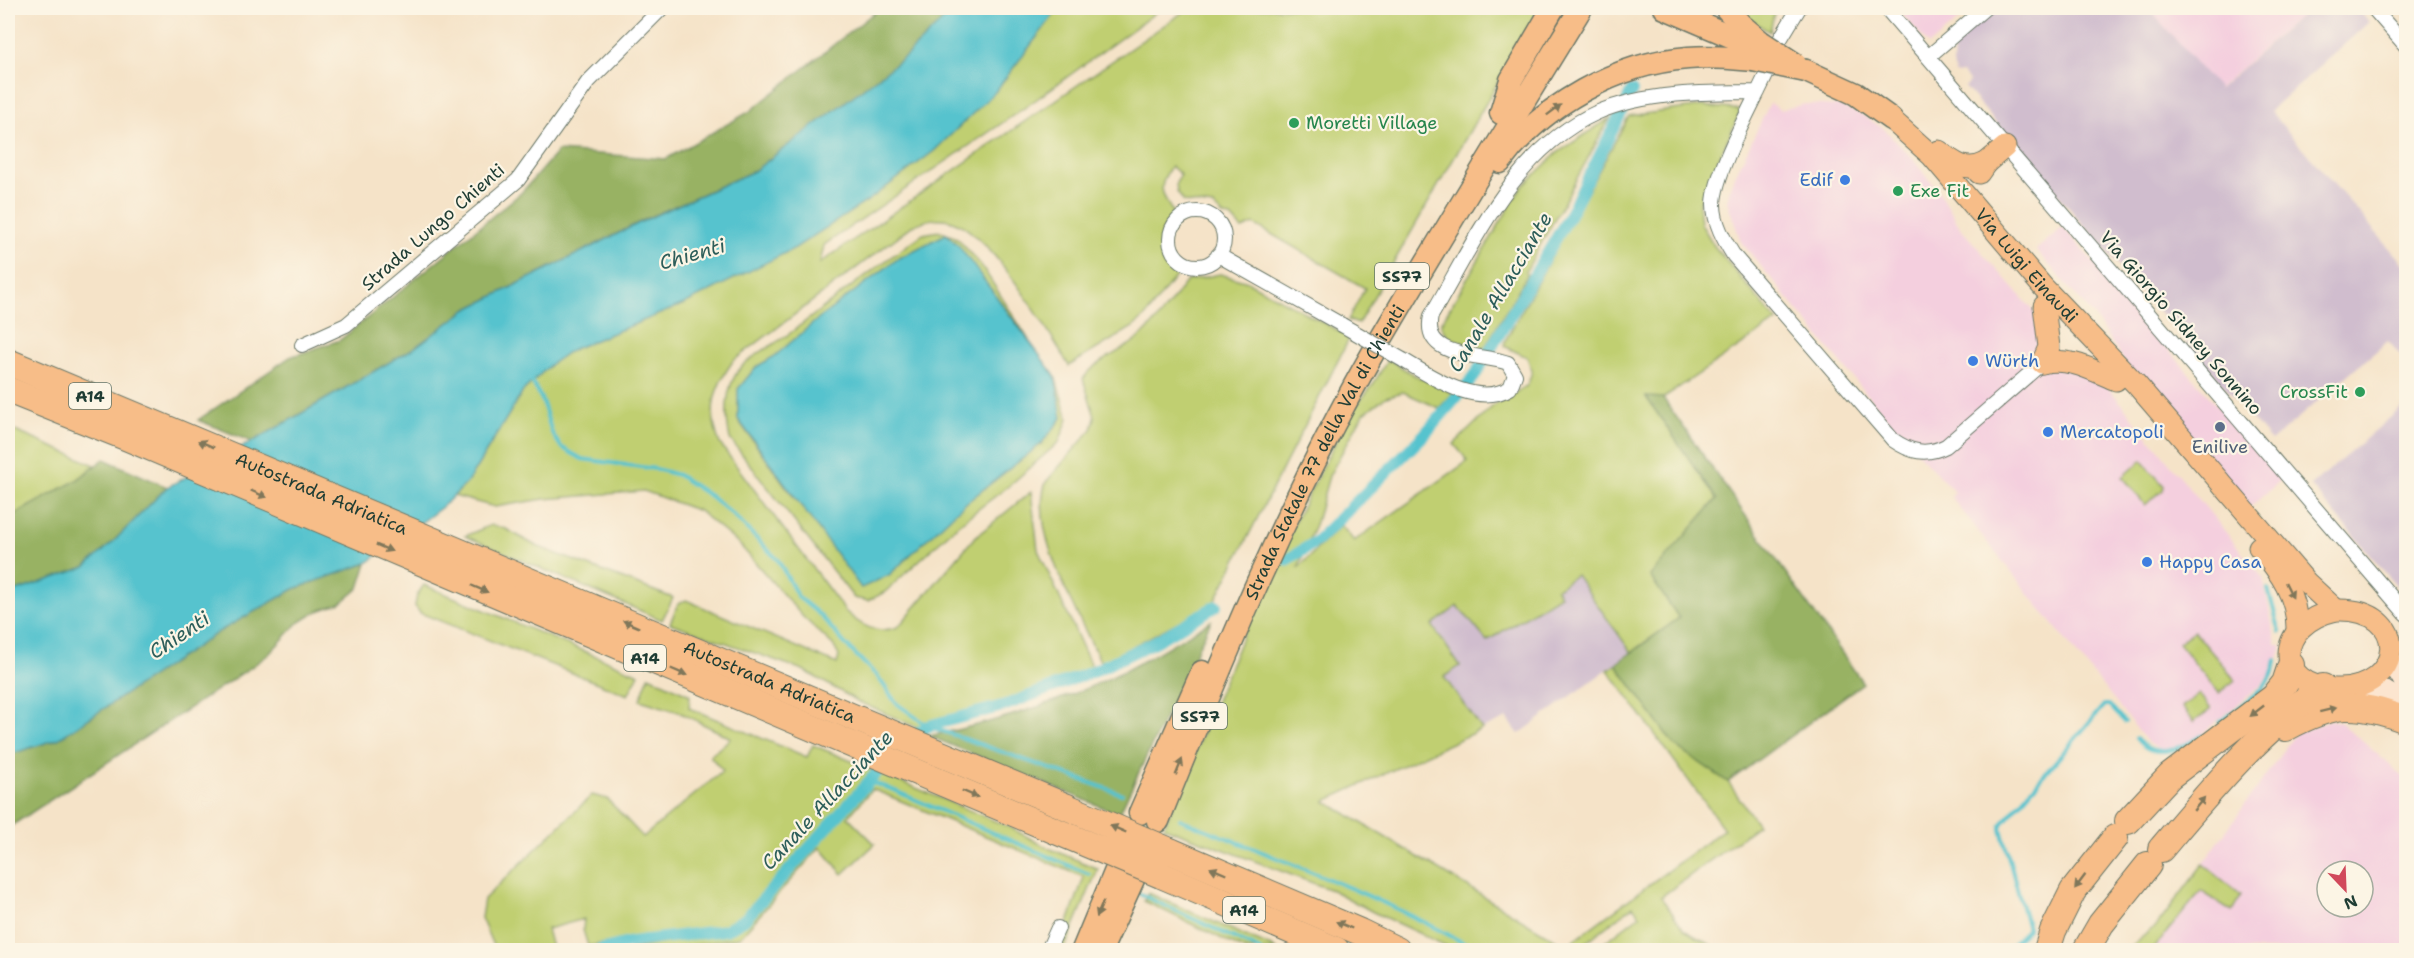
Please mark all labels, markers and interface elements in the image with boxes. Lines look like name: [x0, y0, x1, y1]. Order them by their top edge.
one-way arrow: [1547, 104, 1562, 116]
place label: Moretti Village: [1306, 111, 1438, 135]
marker: Moretti Village: [1287, 116, 1301, 130]
street label: Strada Lungo Chienti: [356, 158, 510, 296]
place label: Edif: [1800, 168, 1833, 192]
marker: Edif: [1838, 173, 1852, 187]
place label: Exe Fit: [1910, 179, 1969, 203]
marker: Exe Fit: [1891, 184, 1905, 198]
street label: Via Luigi Einaudi: [1969, 203, 2083, 328]
water label: Canale Allacciante: [1442, 207, 1558, 377]
street label: Via Giorgio Sidney Sonnino: [2094, 226, 2268, 420]
water label: Chienti: [656, 232, 728, 276]
road number: SS77: [1375, 263, 1429, 289]
street label: Strada Statale 77 della Val di Chienti: [1239, 300, 1410, 604]
place label: Würth: [1985, 349, 2039, 373]
marker: Würth: [1966, 354, 1980, 368]
place label: CrossFit: [2280, 380, 2348, 404]
road number: A14: [69, 383, 111, 409]
marker: CrossFit: [2353, 385, 2367, 399]
place label: Mercatopoli: [2060, 420, 2164, 444]
marker: Enilive: [2213, 420, 2227, 434]
marker: Mercatopoli: [2041, 425, 2055, 439]
place label: Enilive: [2192, 435, 2248, 459]
one-way arrow: [197, 439, 215, 449]
street label: Autostrada Adriatica: [232, 447, 411, 541]
one-way arrow: [251, 490, 268, 499]
one-way arrow: [375, 544, 393, 553]
place label: Happy Casa: [2159, 550, 2262, 574]
marker: Happy Casa: [2140, 555, 2154, 569]
one-way arrow: [2284, 582, 2293, 599]
one-way arrow: [471, 585, 489, 594]
water label: Chienti: [144, 605, 215, 665]
one-way arrow: [621, 619, 639, 629]
street label: Autostrada Adriatica: [680, 635, 859, 729]
road number: A14: [624, 645, 666, 671]
one-way arrow: [671, 667, 689, 677]
road number: SS77: [1173, 703, 1227, 729]
one-way arrow: [2249, 704, 2265, 717]
one-way arrow: [2319, 705, 2337, 714]
water label: Canale Allacciante: [755, 725, 899, 875]
one-way arrow: [1175, 758, 1184, 776]
one-way arrow: [962, 789, 980, 799]
one-way arrow: [2192, 797, 2205, 812]
one-way arrow: [1109, 824, 1127, 834]
north arrow: [2315, 859, 2375, 919]
one-way arrow: [1209, 866, 1227, 876]
one-way arrow: [2074, 874, 2086, 889]
text: N: [2341, 890, 2361, 914]
road number: A14: [1223, 897, 1265, 923]
one-way arrow: [1095, 901, 1105, 919]
one-way arrow: [1335, 920, 1353, 930]

